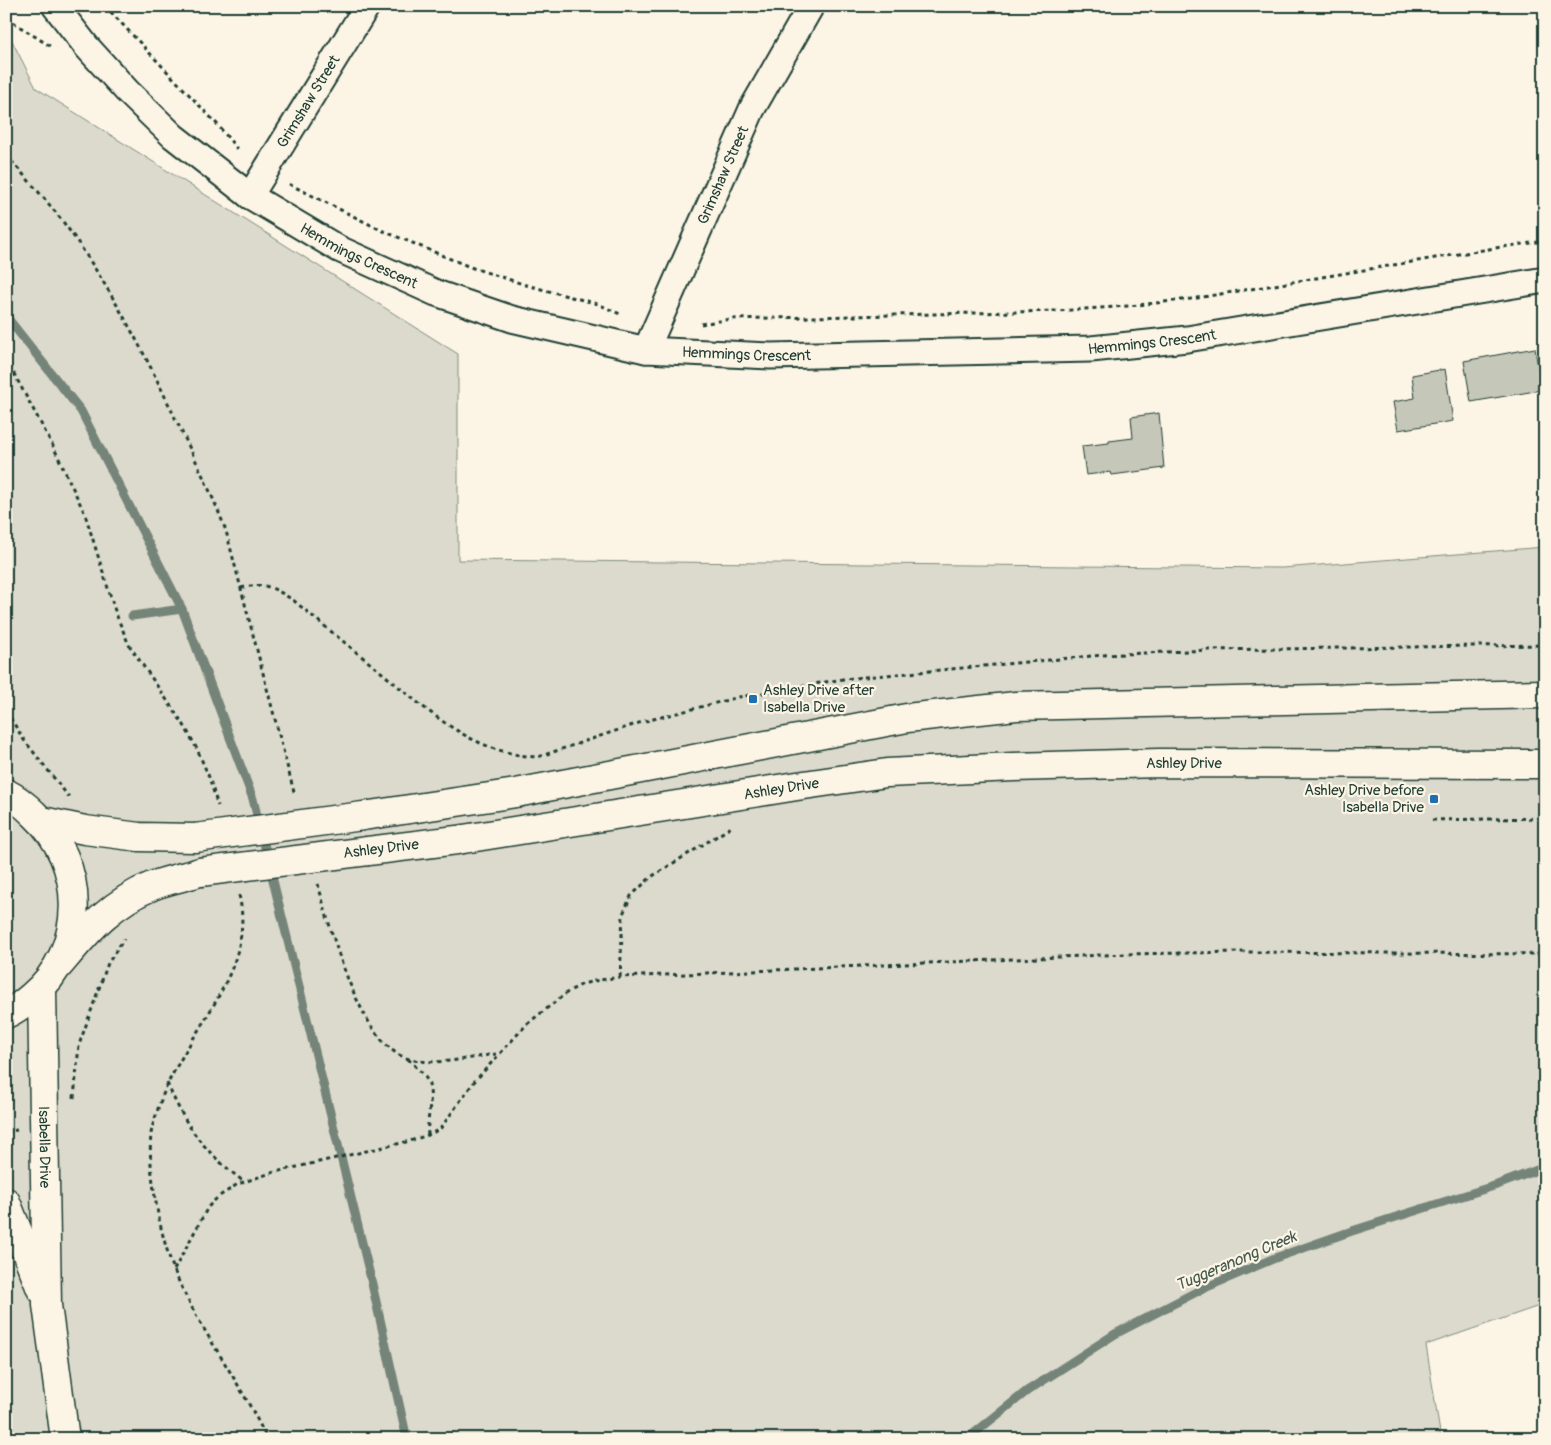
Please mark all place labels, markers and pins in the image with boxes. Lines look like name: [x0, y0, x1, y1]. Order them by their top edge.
place label: Ashley Drive after Isabella Drive: [763, 681, 875, 717]
marker: Ashley Drive after Isabella Drive: [747, 693, 759, 705]
place label: Ashley Drive before Isabella Drive: [1304, 781, 1425, 817]
marker: Ashley Drive before Isabella Drive: [1428, 793, 1440, 805]

